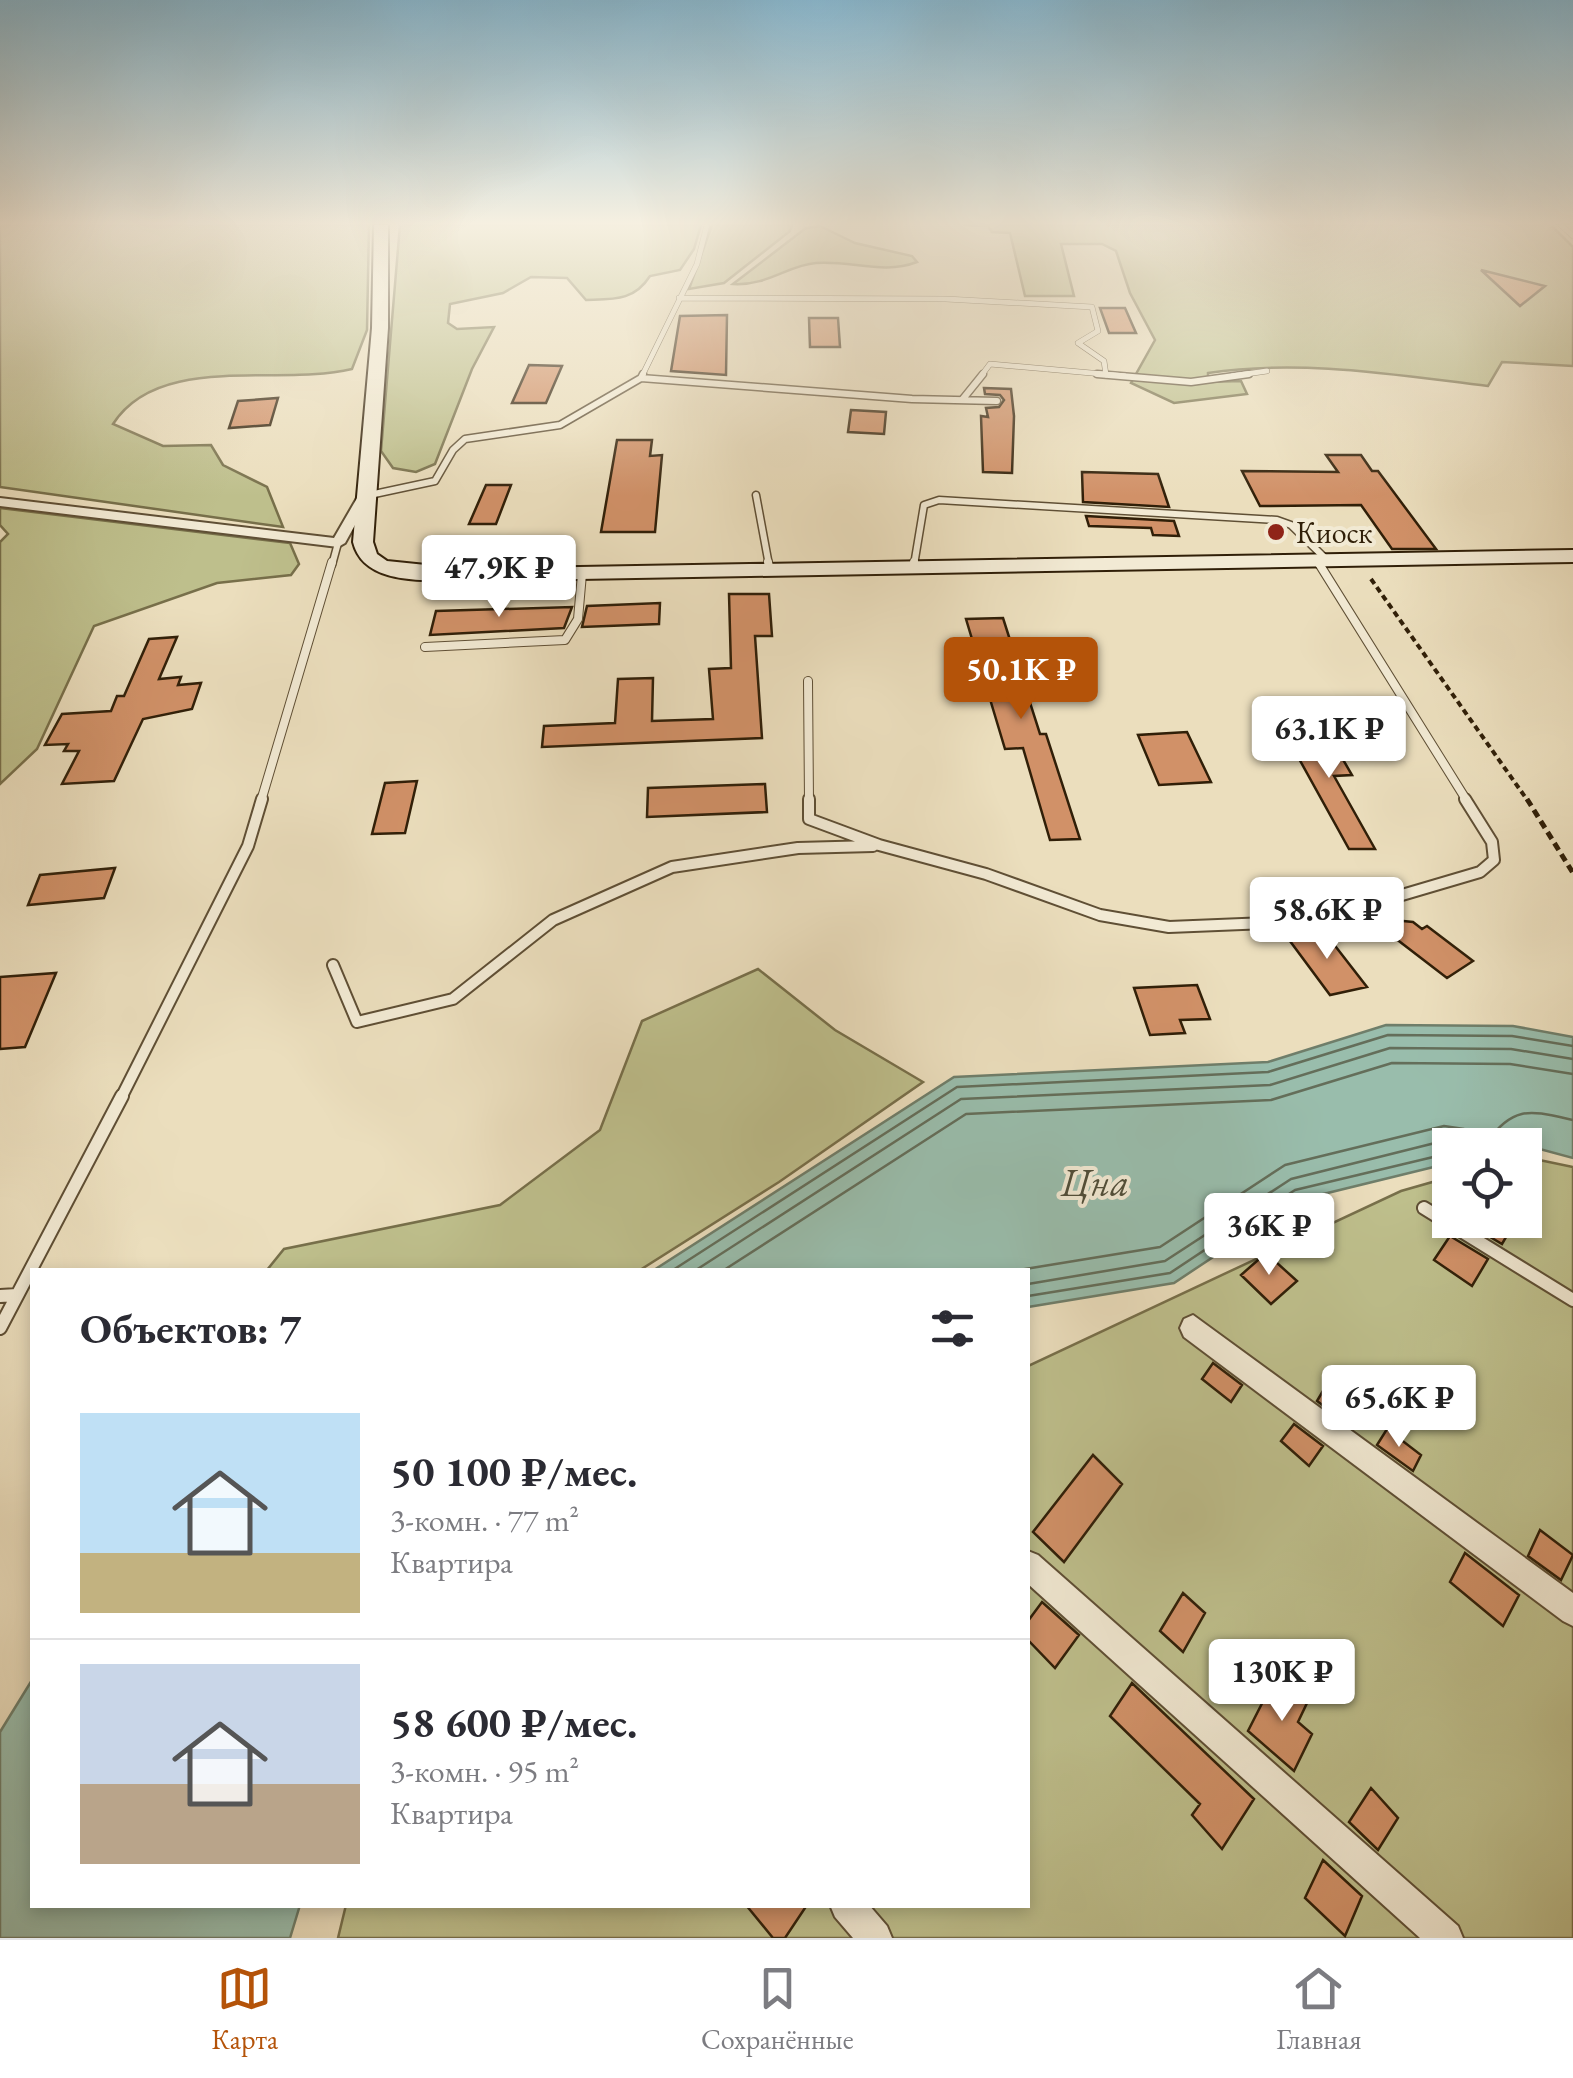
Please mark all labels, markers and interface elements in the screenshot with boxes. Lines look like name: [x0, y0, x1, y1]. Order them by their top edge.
place label: Киоск: [1296, 513, 1373, 552]
marker: Киоск: [1265, 521, 1287, 543]
pin: 47.9K ₽: [407, 535, 591, 620]
text: 47.9K ₽: [444, 546, 554, 588]
pin: 50.1K ₽: [929, 637, 1113, 722]
text: 50.1K ₽: [966, 648, 1076, 690]
pin: 63.1K ₽: [1237, 696, 1421, 781]
text: 63.1K ₽: [1274, 707, 1384, 749]
pin: 58.6K ₽: [1235, 877, 1419, 962]
text: 58.6K ₽: [1272, 888, 1382, 930]
map controls: [1432, 1128, 1542, 1238]
button: locate: [1432, 1128, 1542, 1238]
water label: Цна: [1060, 1157, 1129, 1206]
pin: 36K ₽: [1199, 1193, 1339, 1278]
text: 36K ₽: [1226, 1204, 1312, 1246]
text: Объектов: 7: [80, 1301, 301, 1356]
icon: filters: [925, 1301, 980, 1356]
pin: 65.6K ₽: [1307, 1365, 1491, 1450]
text: 65.6K ₽: [1344, 1376, 1454, 1418]
text: 50 100 ₽/мес.: [390, 1444, 637, 1499]
icon: home: [160, 1453, 280, 1573]
text: 3-комн. · 77 m²: [390, 1499, 579, 1541]
text: Квартира: [390, 1541, 513, 1583]
pin: 130K ₽: [1201, 1639, 1363, 1724]
text: 130K ₽: [1231, 1650, 1333, 1692]
text: 58 600 ₽/мес.: [390, 1695, 637, 1750]
icon: home: [160, 1704, 280, 1824]
text: 3-комн. · 95 m²: [390, 1750, 579, 1792]
text: Квартира: [390, 1792, 513, 1834]
tab: Карта: [211, 1961, 278, 2057]
tab: Сохранённые: [701, 1961, 854, 2057]
tab: Главная: [1276, 1961, 1362, 2057]

